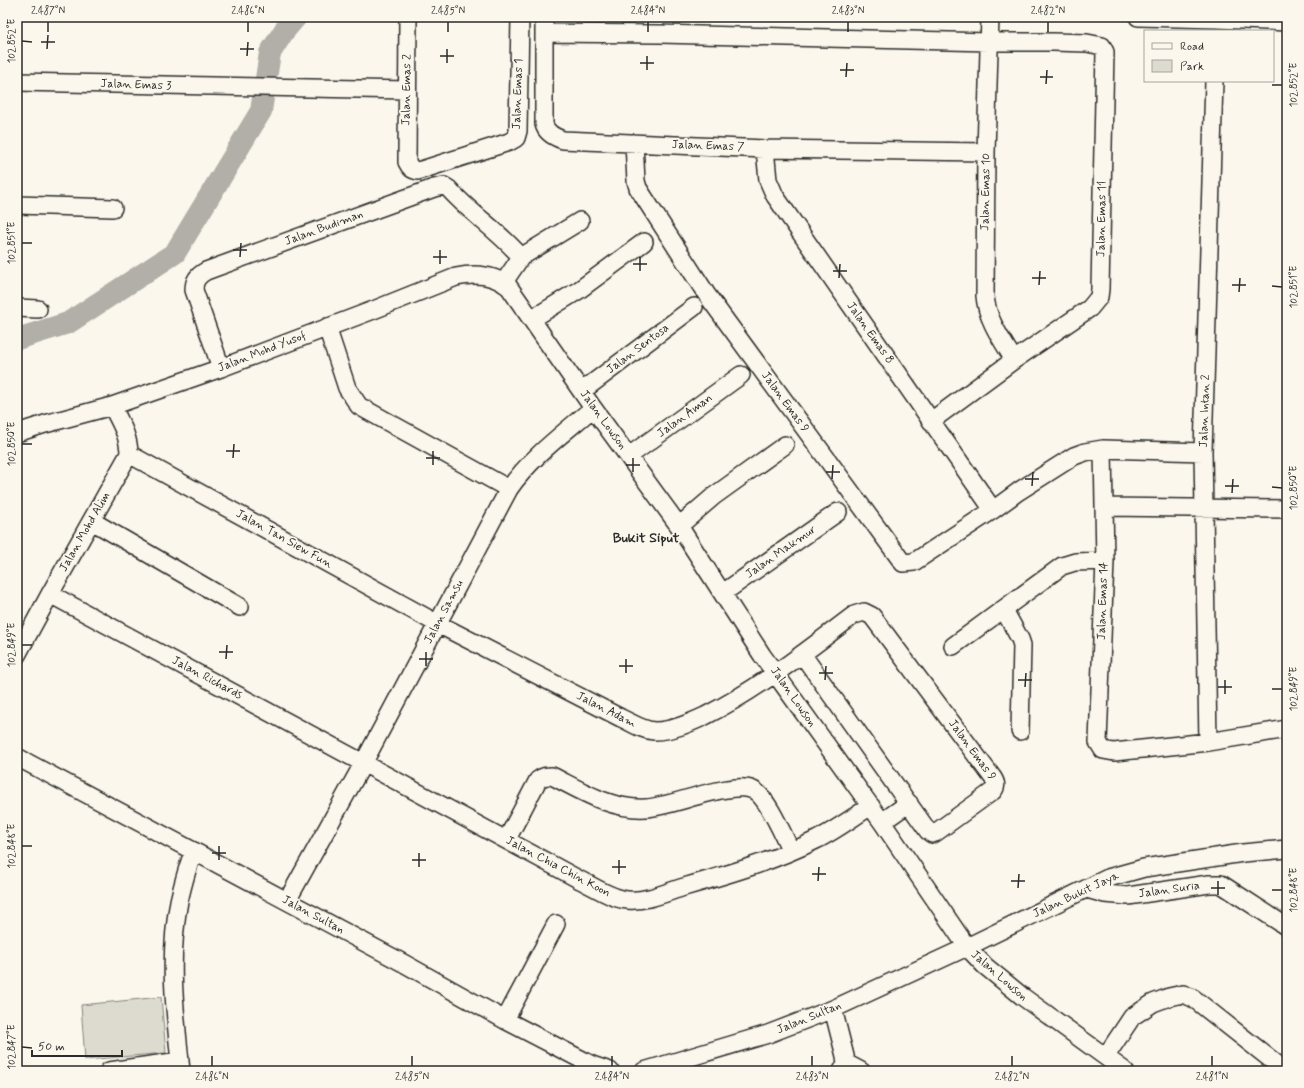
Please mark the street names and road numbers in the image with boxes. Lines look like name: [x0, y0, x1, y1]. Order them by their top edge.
street label: Jalan Emas 2: [398, 54, 416, 126]
street label: Jalan Emas 1: [509, 58, 527, 130]
street label: Jalan Emas 3: [100, 76, 172, 94]
street label: Jalan Emas 7: [671, 137, 745, 155]
street label: Jalan Emas 10: [977, 153, 995, 231]
street label: Jalan Emas 11: [1093, 181, 1111, 257]
street label: Jalan Budiman: [283, 206, 365, 250]
street label: Jalan Emas 8: [843, 299, 897, 367]
street label: Jalan Sentosa: [603, 320, 673, 378]
street label: Jalan Mohd Yusof: [216, 328, 309, 376]
street label: Jalan Emas 9: [757, 368, 813, 436]
street label: Jalan Intan 2: [1196, 374, 1214, 448]
street label: Jalan Lowson: [576, 387, 630, 453]
street label: Jalan Aman: [654, 390, 716, 442]
street label: Jalan Mohd Alim: [56, 489, 114, 575]
street label: Jalan Tan Siew Fun: [233, 506, 336, 572]
street label: Jalan Makmur: [743, 522, 819, 582]
street label: Jalan Emas 14: [1094, 562, 1112, 640]
street label: Jalan Samsu: [421, 577, 468, 647]
street label: Jalan Richards: [169, 653, 245, 703]
street label: Jalan Lowson: [766, 664, 820, 730]
street label: Jalan Adam: [573, 688, 639, 732]
street label: Jalan Emas 9: [944, 716, 1000, 784]
street label: Jalan Chia Chin Koon: [503, 833, 613, 901]
street label: Jalan Bukit Jaya: [1030, 868, 1122, 922]
street label: Jalan Suria: [1137, 878, 1201, 902]
street label: Jalan Sultan: [279, 892, 347, 938]
street label: Jalan Lowson: [967, 947, 1031, 1005]
street label: Jalan Sultan: [774, 998, 844, 1038]

